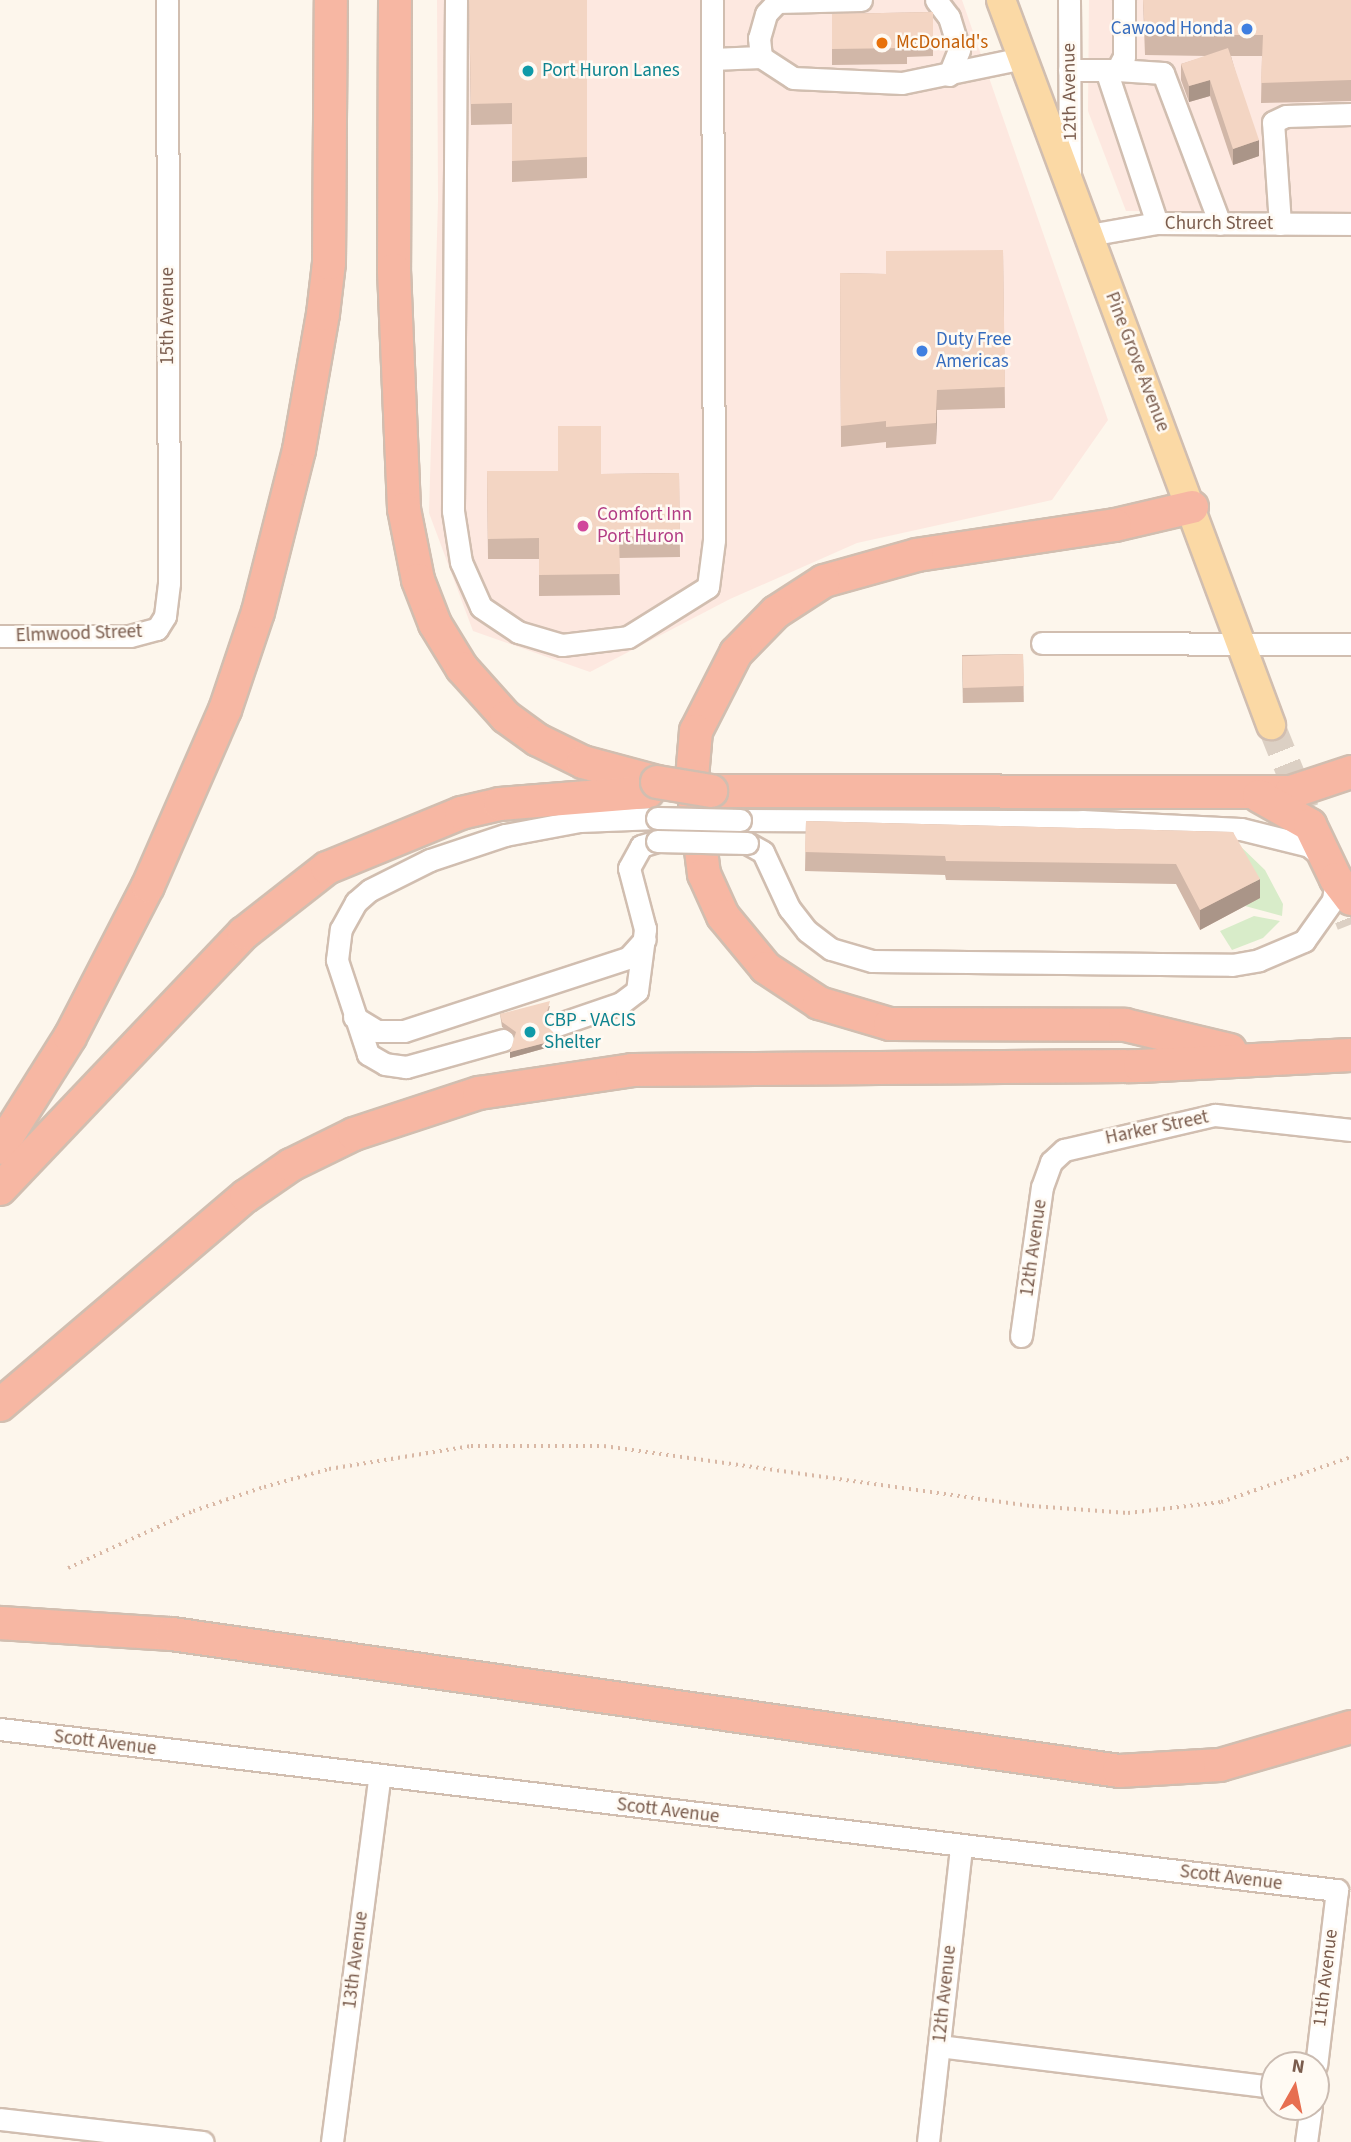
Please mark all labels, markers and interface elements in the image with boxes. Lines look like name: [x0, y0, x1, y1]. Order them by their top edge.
place label: Cawood Honda: [1111, 18, 1233, 40]
marker: Cawood Honda: [1239, 21, 1255, 37]
place label: McDonald's: [896, 32, 988, 54]
marker: McDonald's: [874, 35, 890, 51]
street label: 12th Avenue: [1058, 43, 1082, 141]
place label: Port Huron Lanes: [542, 60, 680, 82]
marker: Port Huron Lanes: [520, 63, 536, 79]
street label: Church Street: [1165, 213, 1273, 235]
street label: 15th Avenue: [157, 267, 179, 365]
street label: Pine Grove Avenue: [1100, 289, 1174, 435]
place label: Duty Free Americas: [936, 329, 1011, 373]
marker: Duty Free Americas: [914, 343, 930, 359]
place label: Comfort Inn Port Huron: [597, 504, 692, 548]
marker: Comfort Inn Port Huron: [575, 518, 591, 534]
street label: Elmwood Street: [15, 620, 143, 648]
place label: CBP - VACIS Shelter: [544, 1010, 636, 1054]
marker: CBP - VACIS Shelter: [522, 1024, 538, 1040]
street label: Harker Street: [1103, 1106, 1211, 1150]
street label: 12th Avenue: [1016, 1198, 1052, 1298]
street label: Scott Avenue: [52, 1725, 158, 1761]
street label: Scott Avenue: [615, 1793, 721, 1829]
street label: Scott Avenue: [1178, 1860, 1284, 1896]
street label: 13th Avenue: [339, 1910, 373, 2010]
street label: 11th Avenue: [1309, 1928, 1343, 2028]
street label: 12th Avenue: [929, 1944, 961, 2044]
north arrow: [1260, 2051, 1330, 2121]
text: N: [1290, 2052, 1306, 2081]

